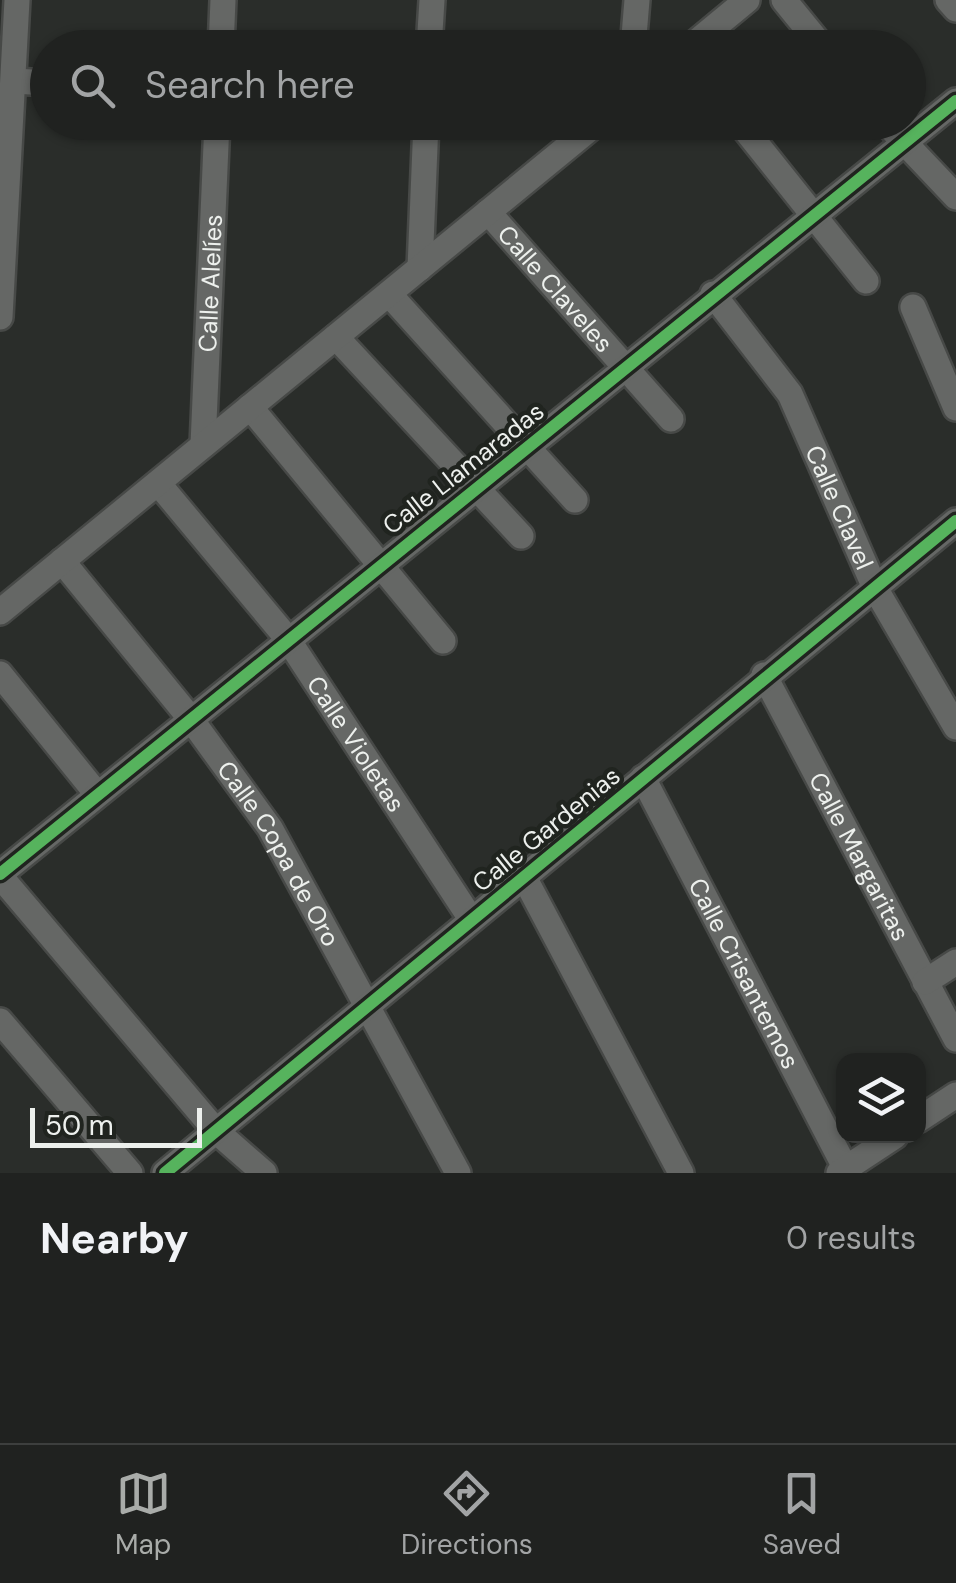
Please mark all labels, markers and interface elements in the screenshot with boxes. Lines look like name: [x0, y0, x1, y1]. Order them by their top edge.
search box: [30, 30, 926, 140]
icon: search: [65, 58, 120, 113]
text: Search here: [145, 60, 355, 110]
street label: Calle Alelíes: [191, 214, 230, 353]
street label: Calle Claveles: [490, 218, 620, 359]
street label: Calle Llamaradas: [376, 395, 551, 542]
street label: Calle Clavel: [798, 440, 881, 575]
street label: Calle Violetas: [299, 669, 412, 818]
street label: Calle Copa de Oro: [210, 754, 347, 952]
street label: Calle Gardenias: [466, 760, 627, 899]
street label: Calle Margaritas: [801, 767, 917, 947]
street label: Calle Crisantemos: [681, 872, 807, 1075]
map controls: [836, 1053, 926, 1143]
button: layers: [836, 1053, 926, 1143]
scale bar: [30, 1103, 202, 1148]
text: 50 m: [45, 1107, 114, 1144]
text: Nearby: [40, 1211, 189, 1266]
text: 0 results: [786, 1217, 916, 1259]
tab: Map: [115, 1466, 171, 1563]
tab: Directions: [401, 1466, 533, 1563]
tab: Saved: [763, 1466, 841, 1563]

